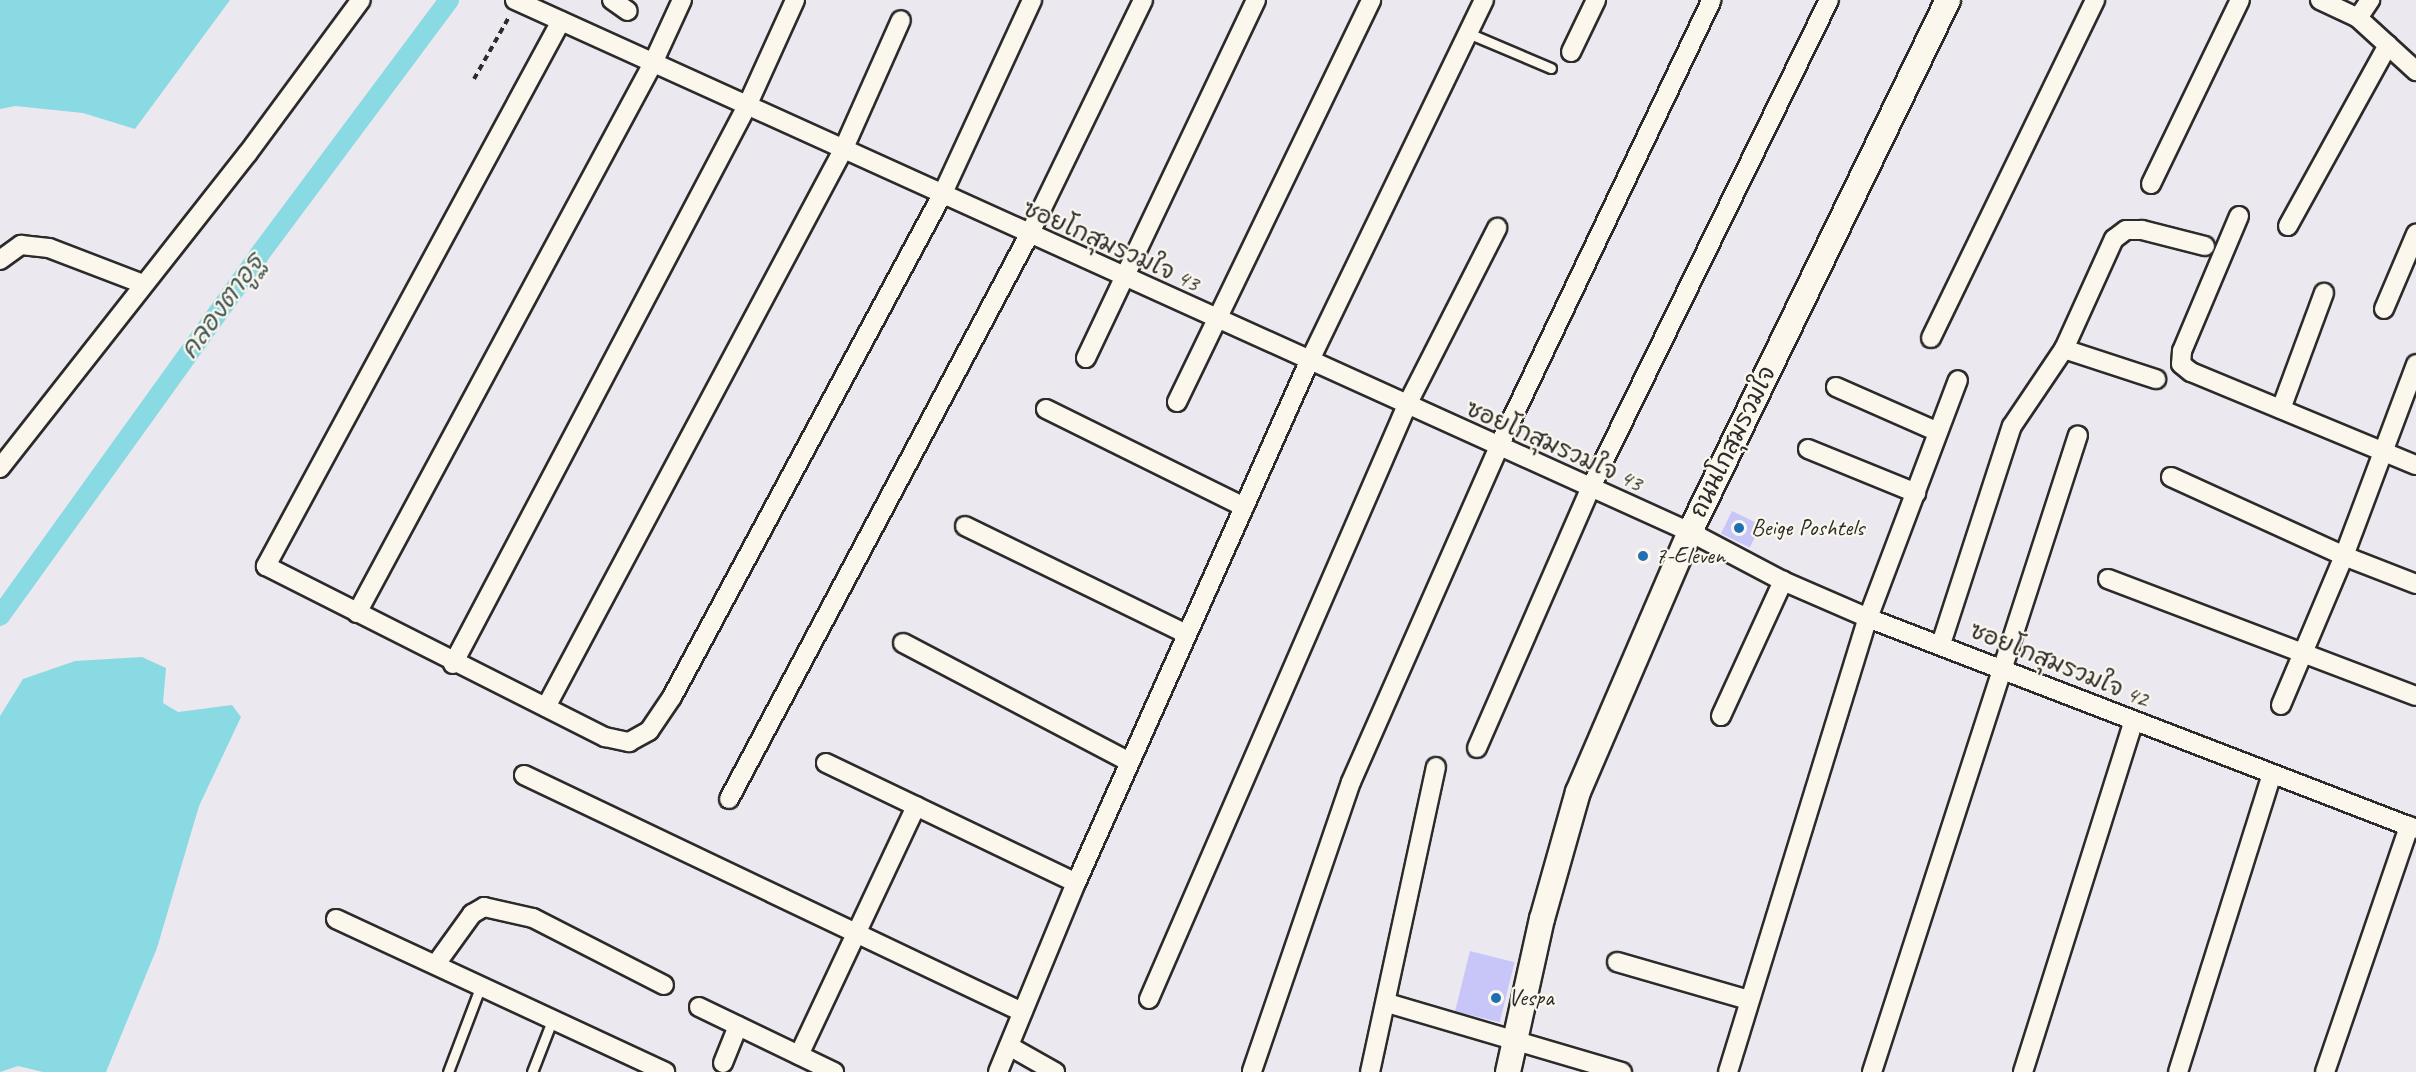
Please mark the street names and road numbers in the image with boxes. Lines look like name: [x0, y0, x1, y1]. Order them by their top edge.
street label: ซอยโกสุมรวมใจ 43: [1018, 194, 1204, 298]
street label: ถนนโกสุมรวมใจ: [1684, 362, 1782, 522]
street label: ซอยโกสุมรวมใจ 43: [1461, 394, 1647, 498]
street label: ซอยโกสุมรวมใจ 42: [1965, 616, 2153, 714]

